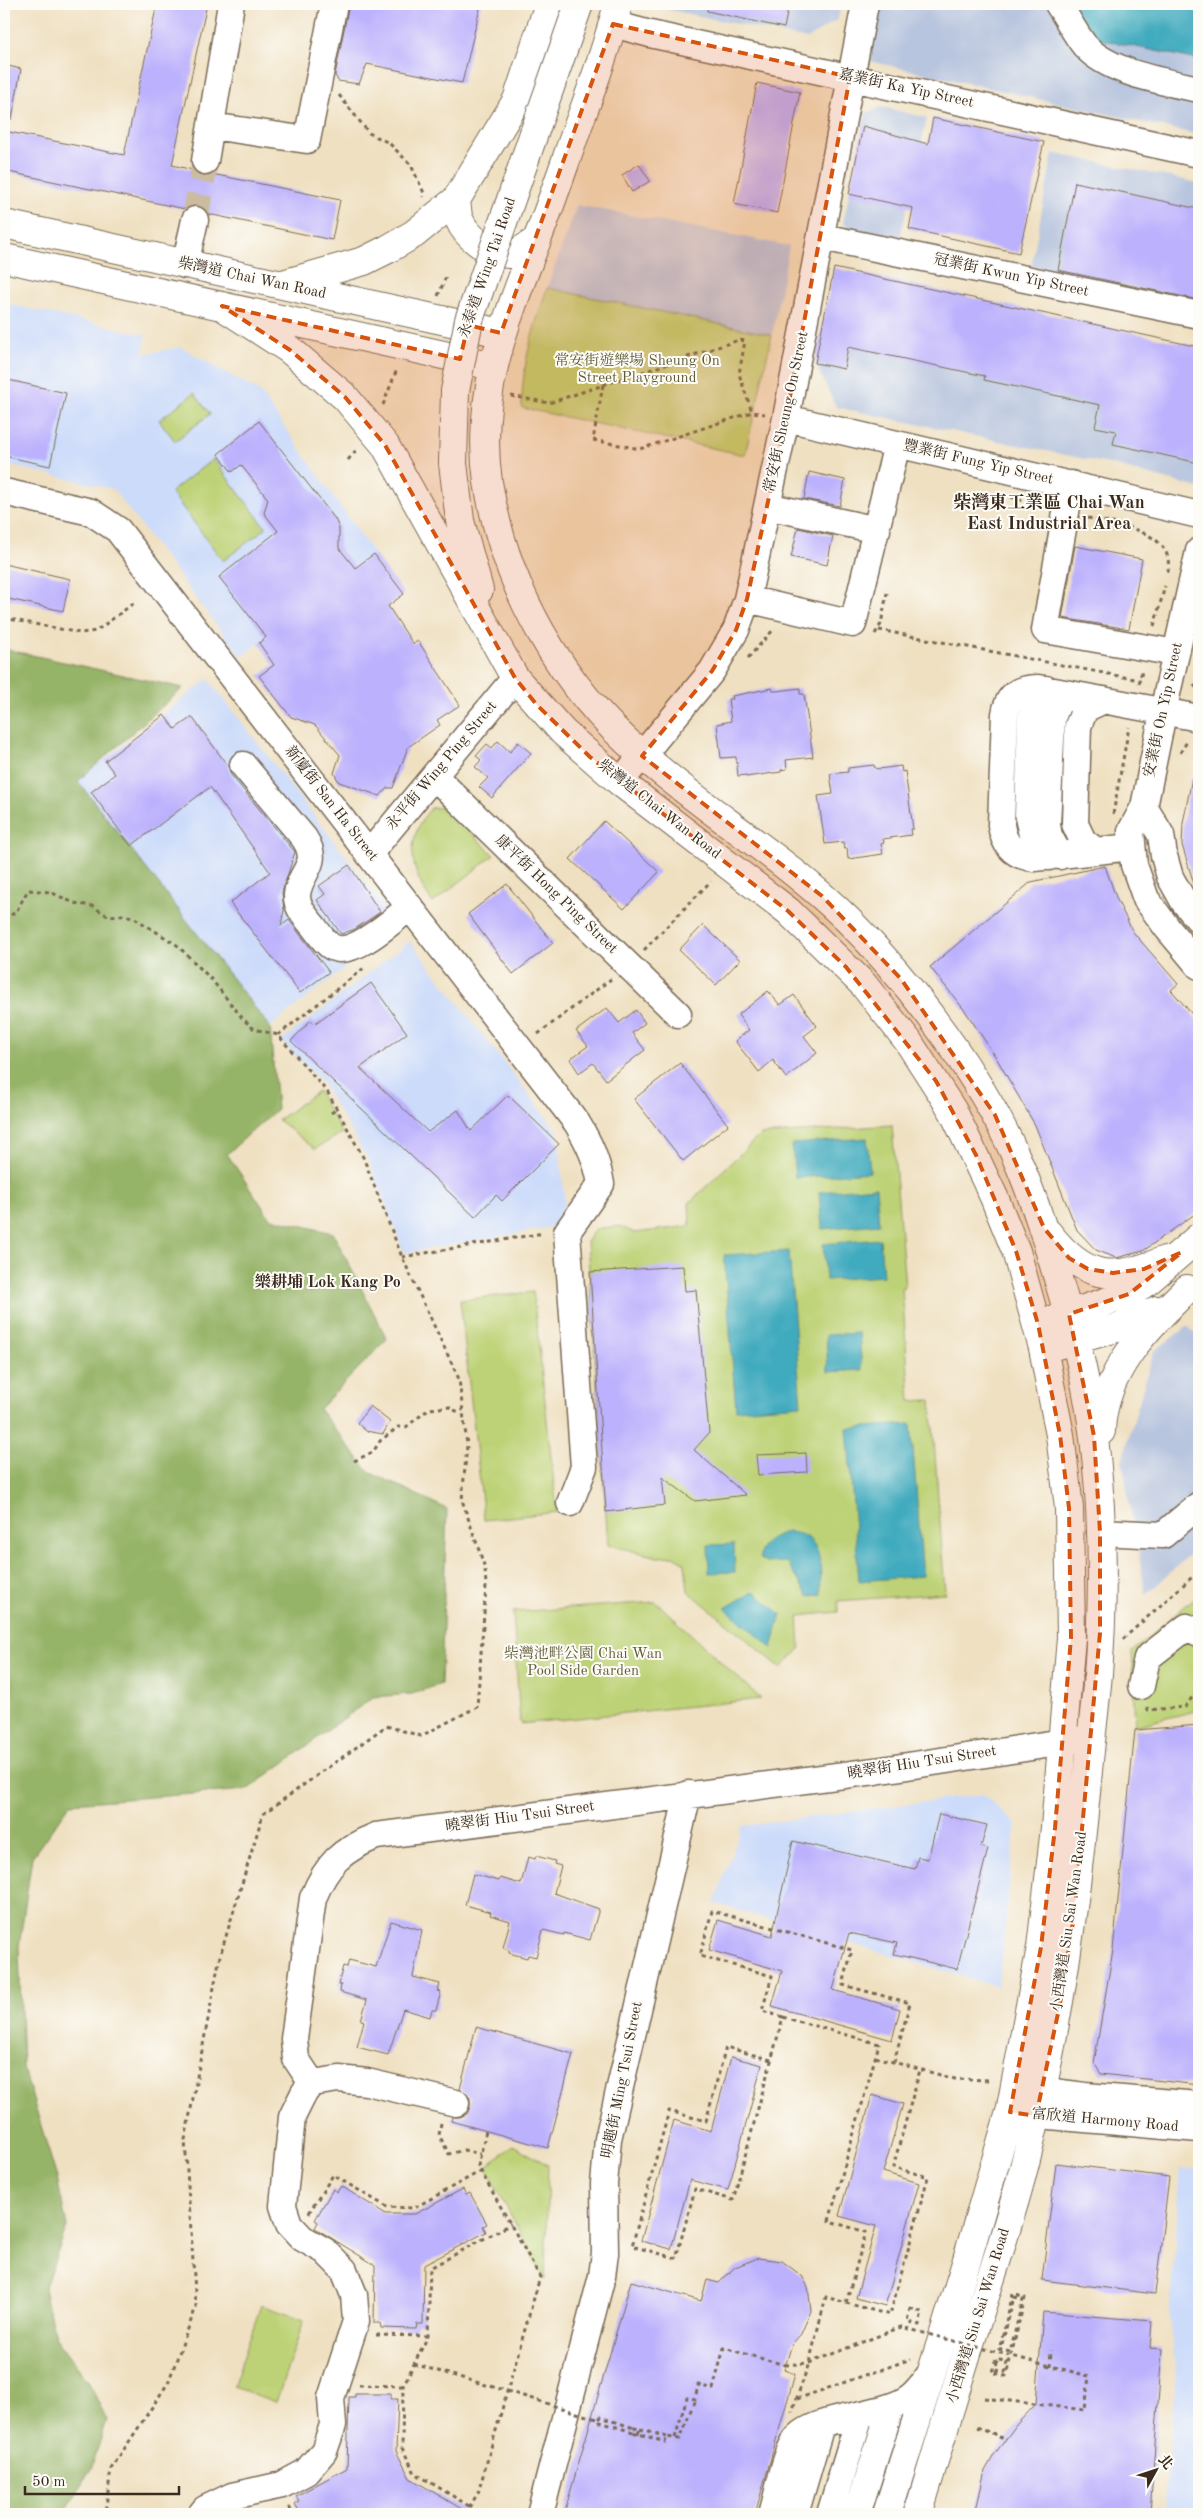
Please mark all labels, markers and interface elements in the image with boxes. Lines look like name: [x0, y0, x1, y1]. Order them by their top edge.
street label: 嘉業街 Ka Yip Street: [837, 65, 975, 111]
street label: 永泰道 Wing Tai Road: [455, 195, 519, 340]
street label: 冠業街 Kwun Yip Street: [932, 250, 1090, 300]
street label: 柴灣道 Chai Wan Road: [177, 254, 328, 302]
street label: 常安街 Sheung On Street: [761, 330, 811, 494]
park label: 常安街遊樂場 Sheung On Street Playground: [554, 352, 720, 386]
street label: 豐業街 Fung Yip Street: [902, 436, 1055, 488]
district label: 柴灣東工業區 Chai Wan East Industrial Area: [953, 492, 1145, 533]
street label: 安業街 On Yip Street: [1140, 641, 1186, 779]
street label: 永平街 Wing Ping Street: [382, 697, 500, 833]
street label: 新廈街 San Ha Street: [282, 742, 382, 864]
street label: 柴灣道 Chai Wan Road: [595, 756, 724, 863]
street label: 康平街 Hong Ping Street: [492, 831, 621, 957]
district label: 樂耕埔 Lok Kang Po: [255, 1273, 401, 1291]
park label: 柴灣池畔公園 Chai Wan Pool Side Garden: [504, 1645, 662, 1679]
street label: 曉翠街 Hiu Tsui Street: [846, 1742, 998, 1782]
street label: 曉翠街 Hiu Tsui Street: [444, 1797, 596, 1835]
street label: 小西灣道 Siu Sai Wan Road: [1048, 1830, 1090, 2013]
street label: 明趣街 Ming Tsui Street: [598, 2000, 646, 2160]
street label: 富欣道 Harmony Road: [1031, 2105, 1180, 2135]
street label: 小西灣道 Siu Sai Wan Road: [943, 2226, 1013, 2406]
north arrow: [1130, 2446, 1180, 2496]
text: 北: [1155, 2452, 1176, 2472]
scale bar: [25, 2463, 179, 2495]
text: 50 m: [32, 2475, 66, 2490]

